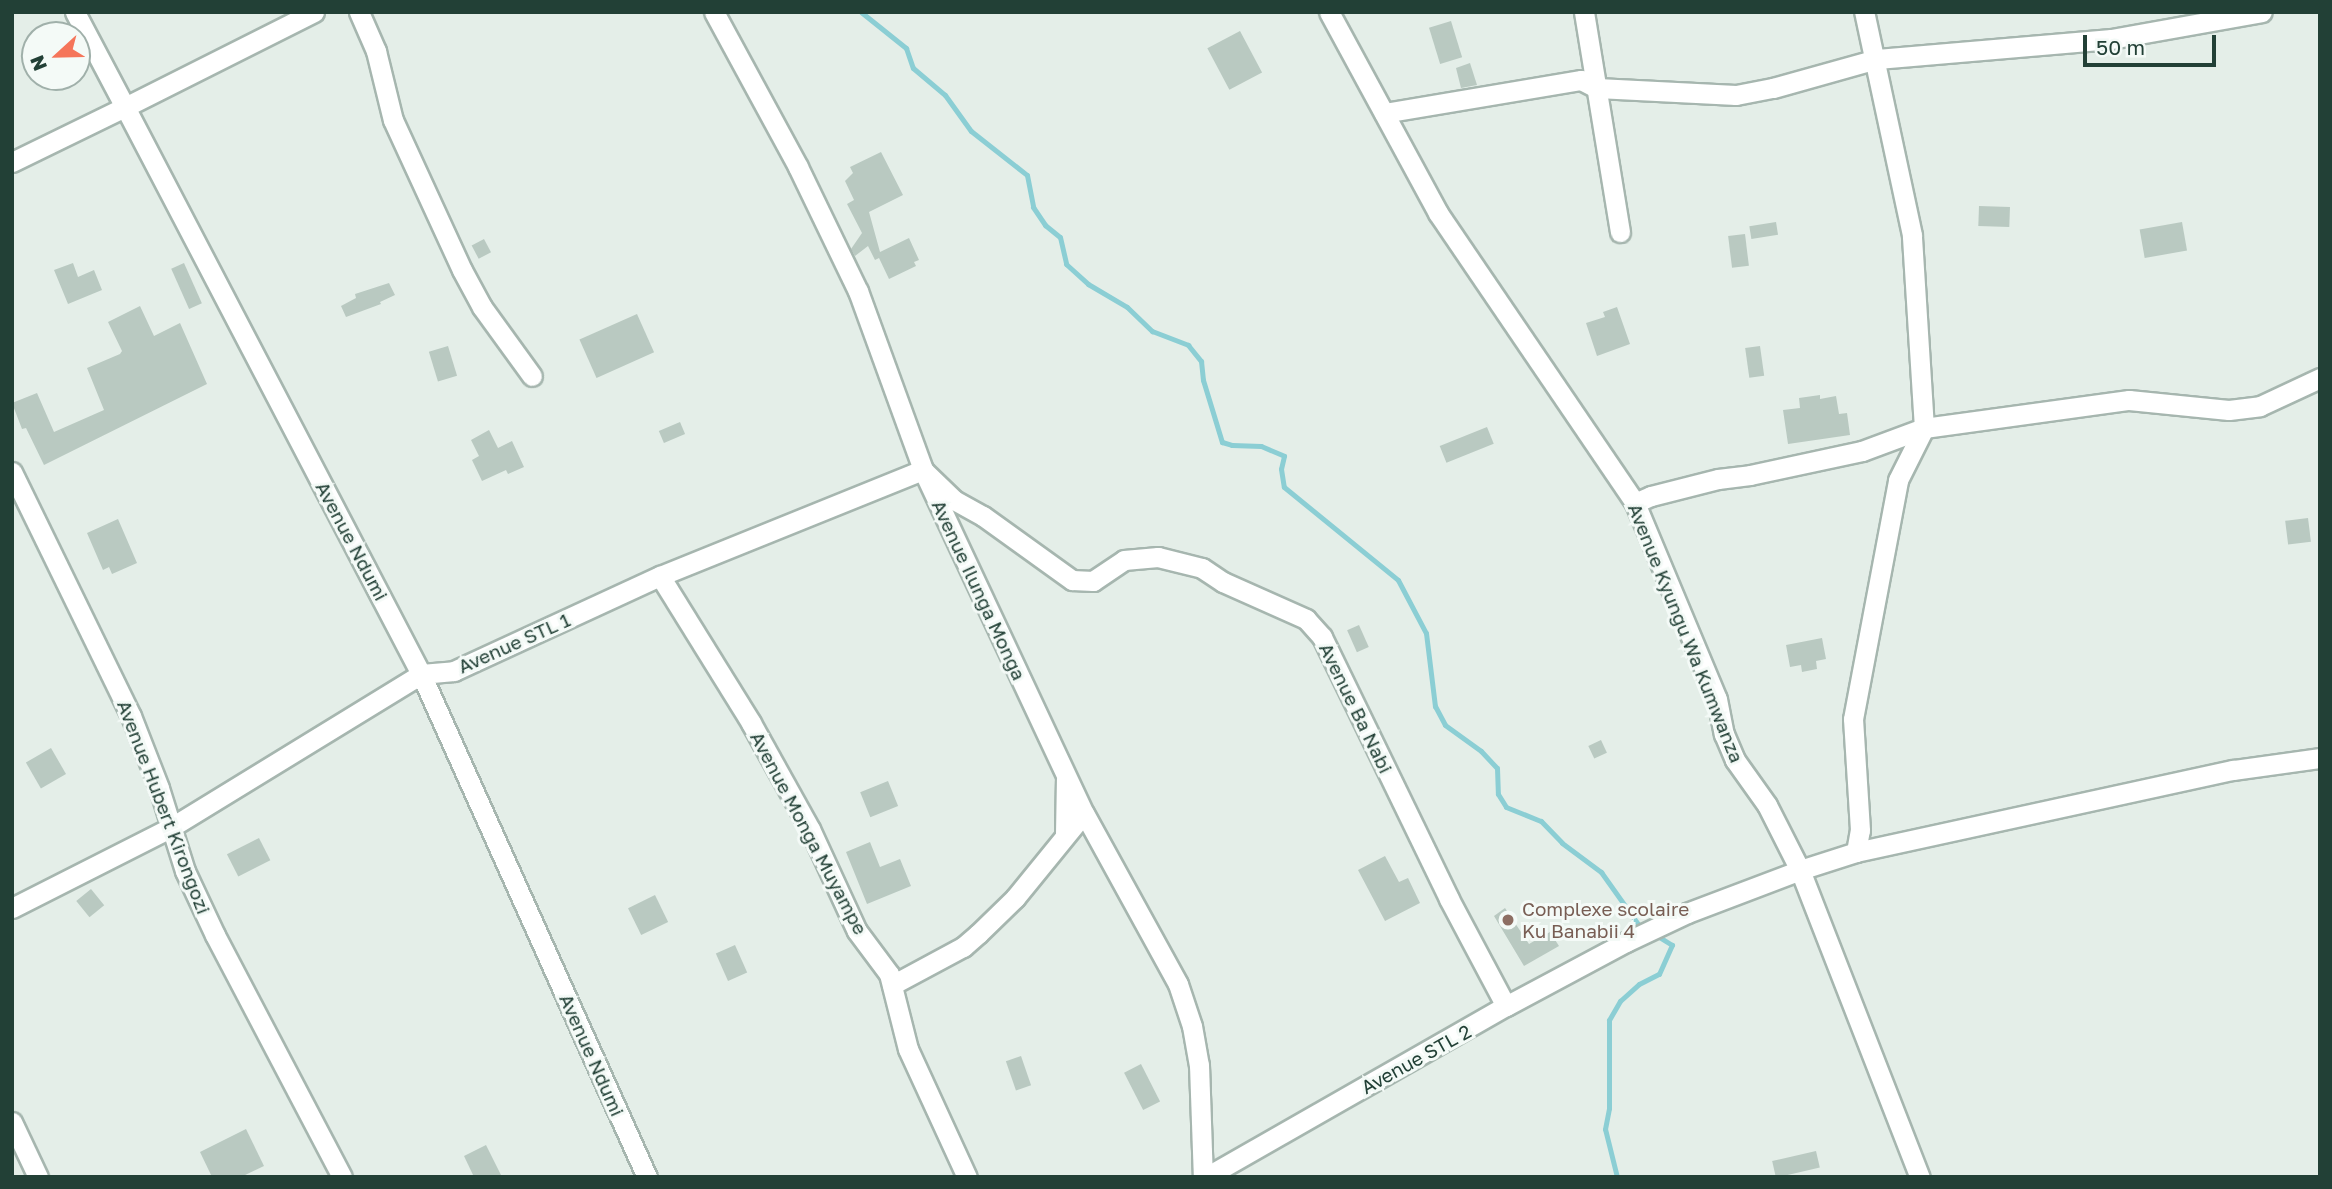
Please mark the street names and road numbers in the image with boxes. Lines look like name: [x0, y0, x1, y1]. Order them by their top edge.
street label: Avenue Ndumi: [311, 478, 393, 604]
street label: Avenue Ilunga Monga: [927, 496, 1031, 684]
street label: Avenue Kyungu Wa Kumwanza: [1623, 500, 1749, 766]
street label: Avenue STL 1: [454, 608, 574, 678]
street label: Avenue Ba Nabi: [1315, 639, 1397, 777]
street label: Avenue Hubert Kirongozi: [113, 697, 215, 917]
street label: Avenue Monga Muyampe: [746, 728, 872, 938]
street label: Avenue Ndumi: [555, 990, 629, 1120]
street label: Avenue STL 2: [1357, 1019, 1475, 1099]

